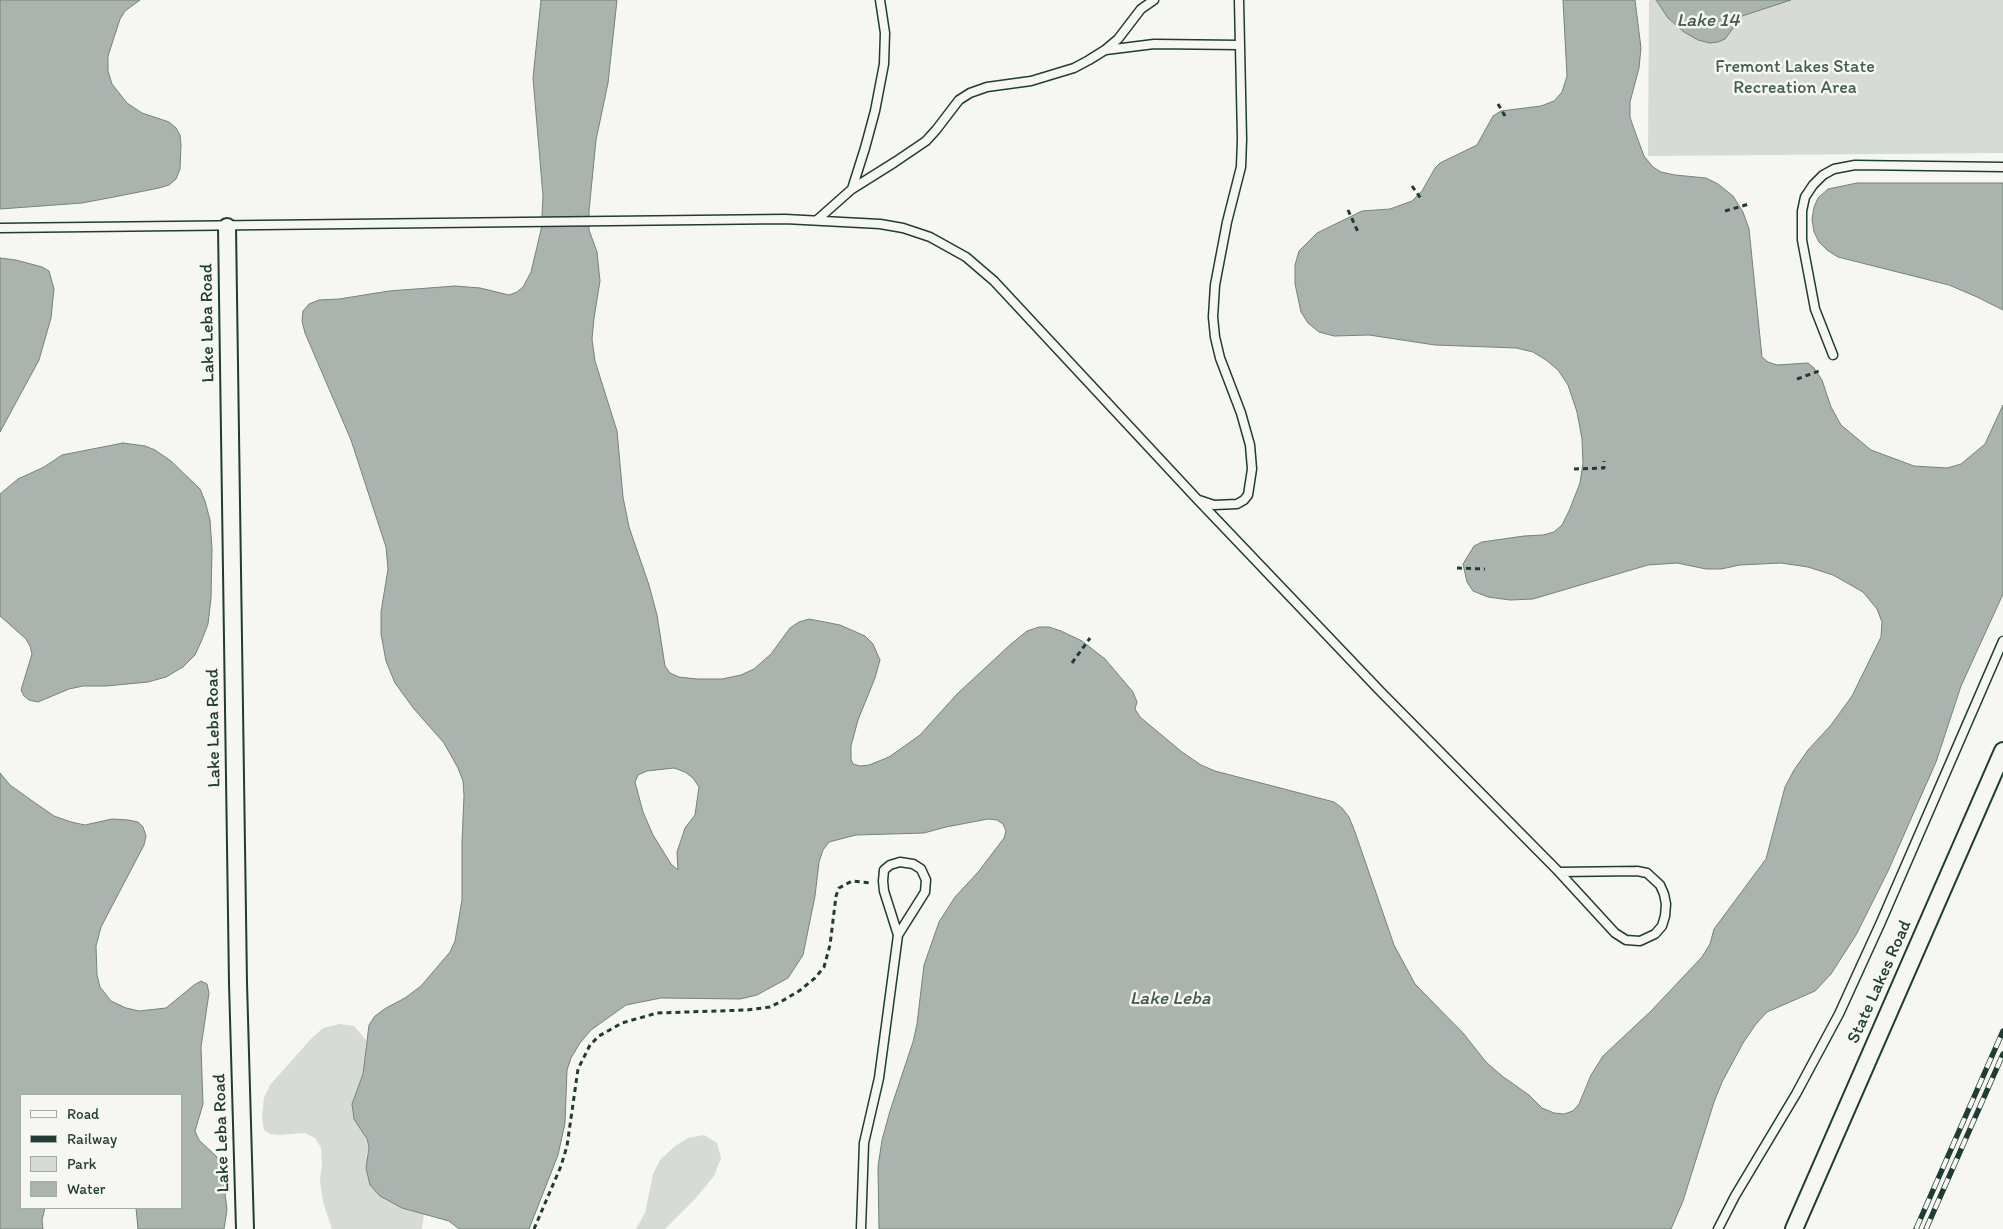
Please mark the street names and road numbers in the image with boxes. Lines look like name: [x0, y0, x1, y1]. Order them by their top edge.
street label: Lake Leba Road: [196, 263, 220, 383]
street label: Lake Leba Road: [202, 668, 226, 788]
street label: State Lakes Road: [1843, 917, 1917, 1047]
street label: Lake Leba Road: [209, 1073, 235, 1193]

